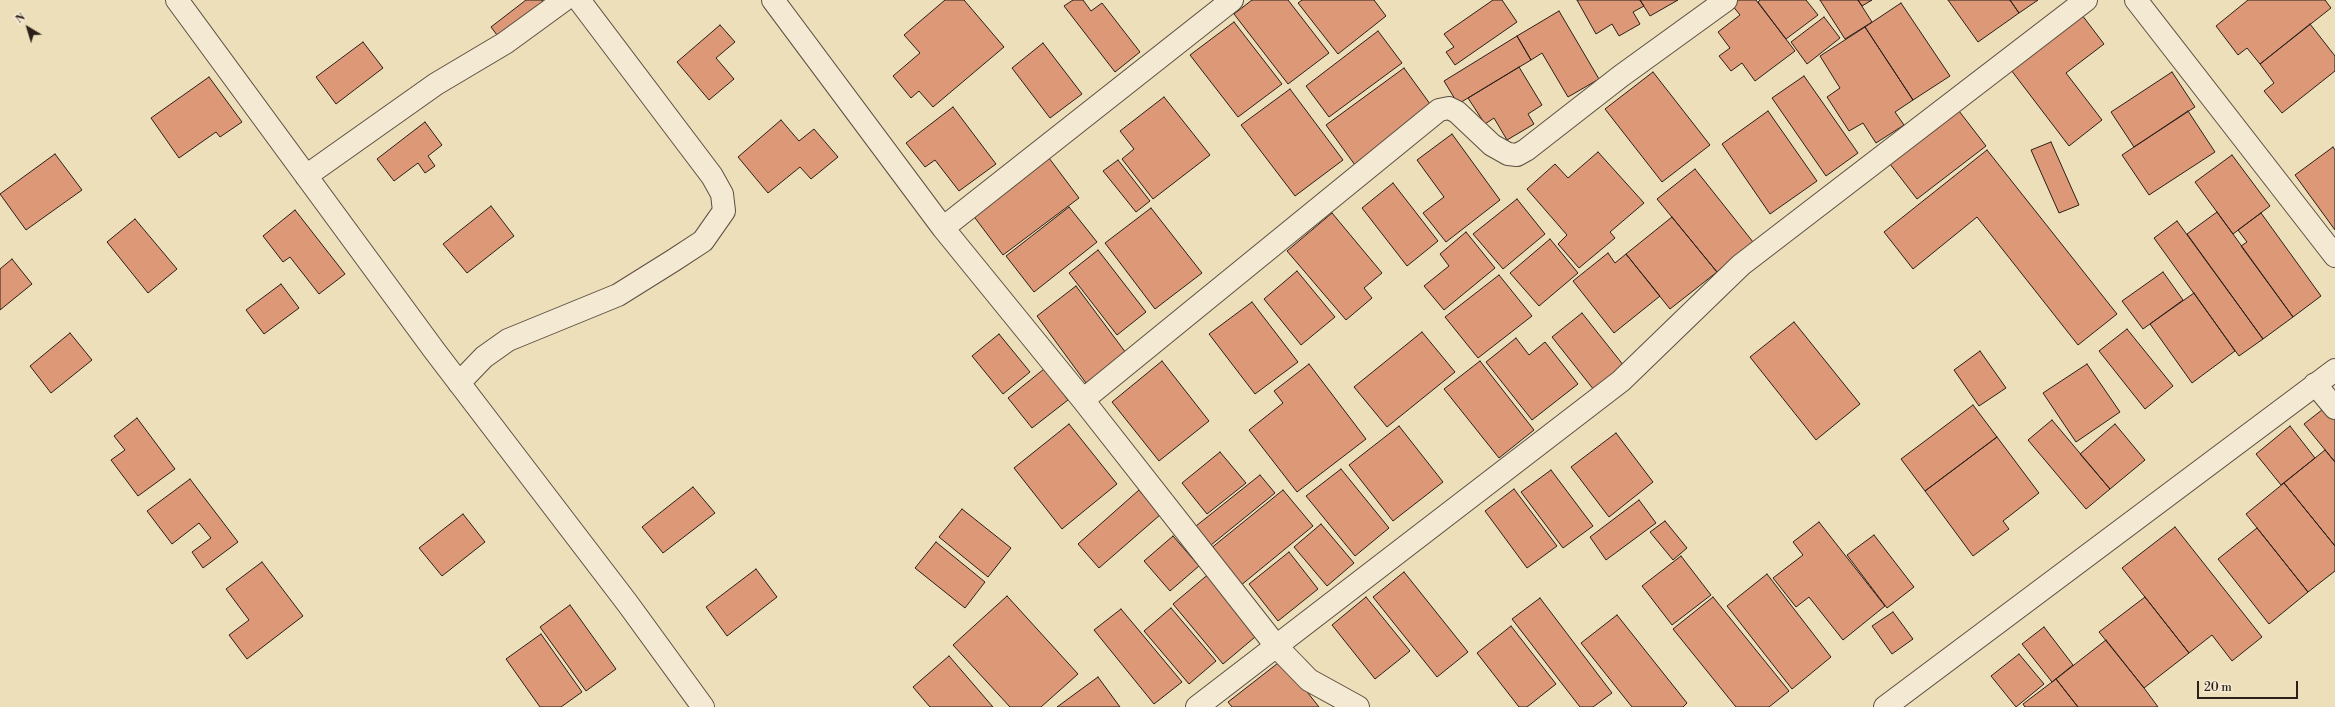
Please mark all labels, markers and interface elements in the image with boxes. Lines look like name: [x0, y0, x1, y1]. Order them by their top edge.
north arrow: [8, 8, 48, 48]
text: N: [13, 10, 28, 27]
scale bar: [2199, 673, 2300, 699]
text: 20 m: [2204, 680, 2232, 695]

